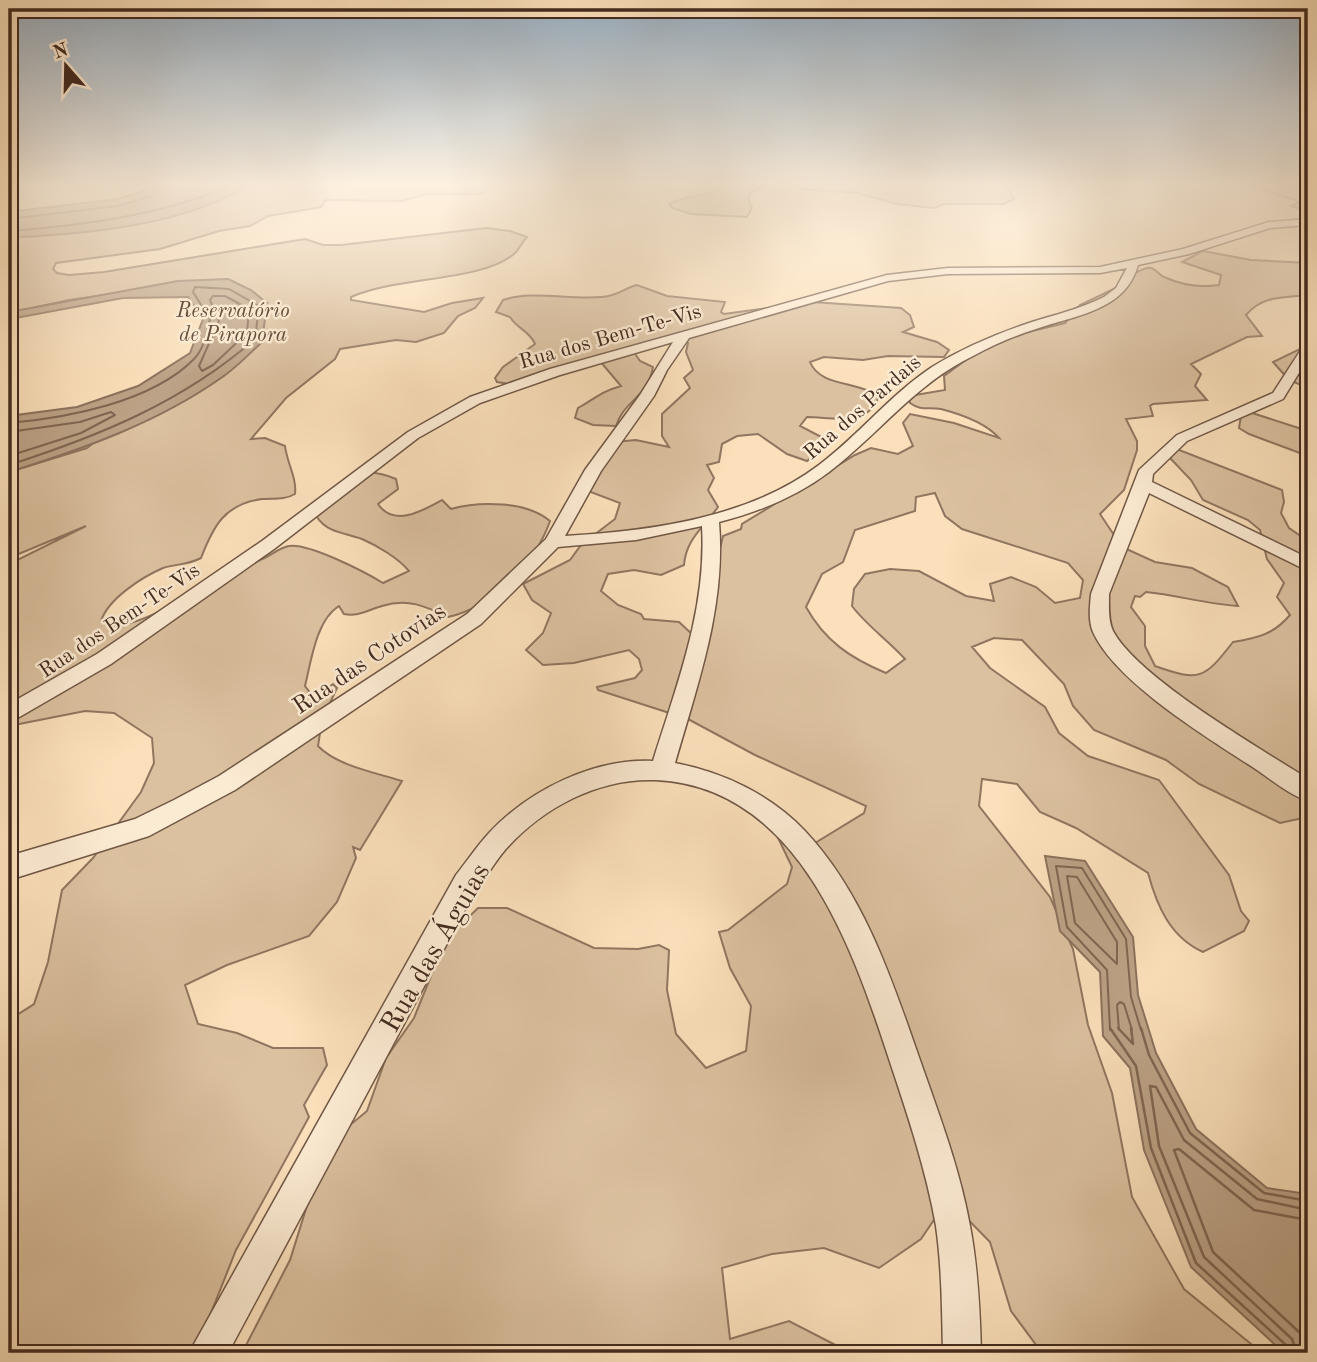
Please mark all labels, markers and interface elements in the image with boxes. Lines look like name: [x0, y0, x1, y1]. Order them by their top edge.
north arrow: [32, 32, 102, 102]
text: N: [51, 41, 72, 64]
water label: Reservatório de Pirapora: [175, 301, 290, 346]
street label: Rua dos Bem-Te-Vis: [517, 301, 704, 374]
street label: Rua dos Pardais: [800, 352, 925, 464]
street label: Rua dos Bem-Te-Vis: [36, 560, 204, 683]
street label: Rua das Cotovias: [289, 600, 451, 720]
street label: Rua das Águias: [373, 857, 496, 1038]

